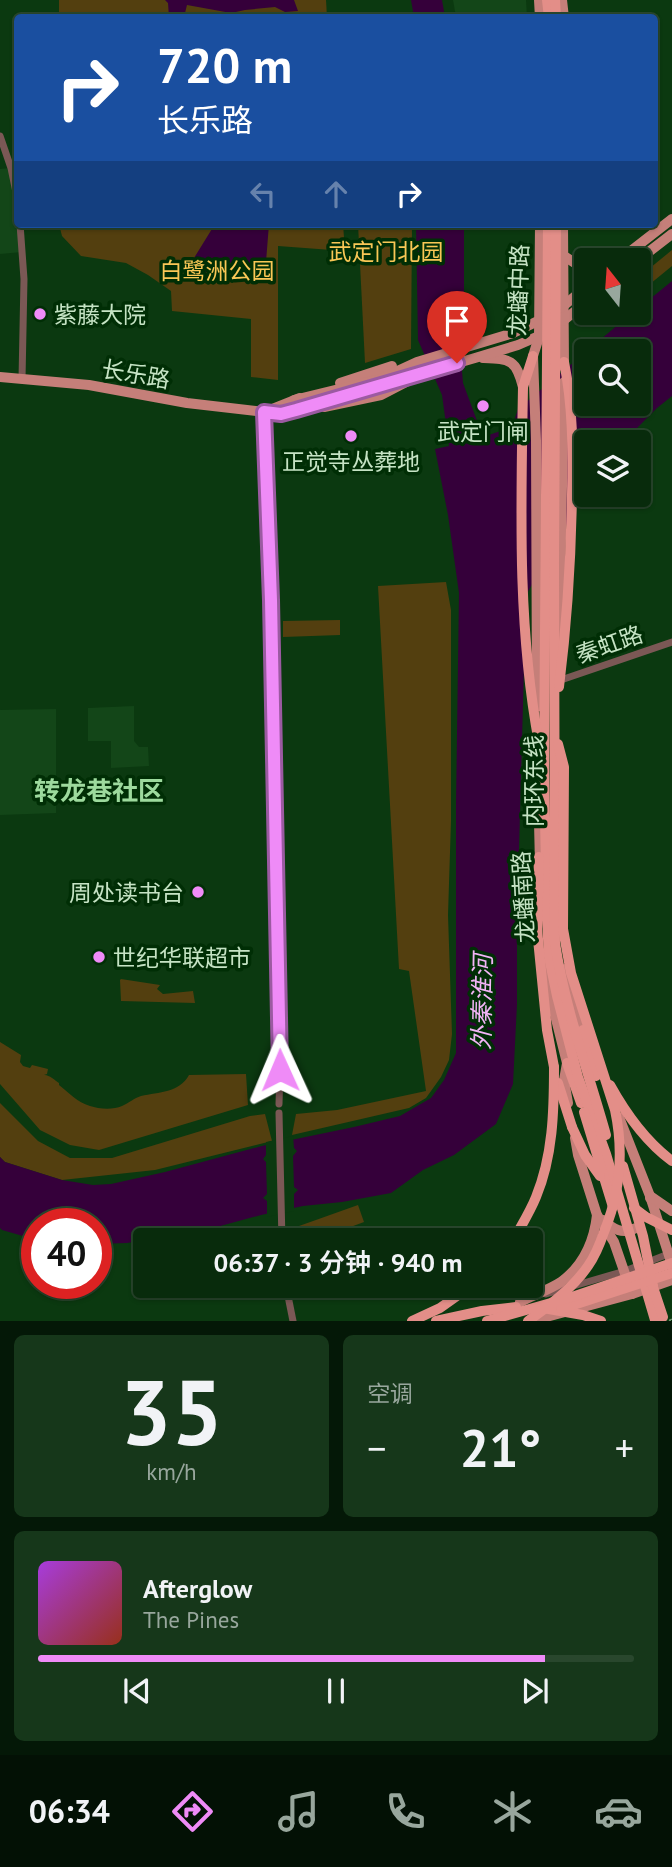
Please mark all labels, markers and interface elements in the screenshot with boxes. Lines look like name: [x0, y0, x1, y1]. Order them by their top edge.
text: 720 m: [157, 33, 292, 97]
icon: right: [42, 42, 133, 133]
text: 长乐路: [157, 99, 253, 141]
icon: left: [244, 175, 282, 213]
icon: ahead: [317, 175, 355, 213]
icon: right: [390, 175, 428, 213]
park label: 武定门北园: [329, 237, 444, 266]
street label: 龙蟠中路: [502, 244, 534, 336]
north arrow: [574, 248, 651, 326]
map controls: [574, 248, 651, 507]
park label: 白鹭洲公园: [160, 256, 275, 285]
pin: [427, 291, 487, 363]
place label: 紫藤大院: [54, 300, 146, 329]
icon: arrive: [438, 302, 476, 340]
marker: 紫藤大院: [32, 306, 48, 322]
button: search: [574, 339, 651, 416]
street label: 长乐路: [100, 354, 172, 394]
marker: 武定门闸: [475, 398, 491, 414]
place label: 武定门闸: [437, 417, 529, 446]
marker: 正觉寺丛葬地: [343, 428, 359, 444]
button: layers: [574, 430, 651, 507]
place label: 正觉寺丛葬地: [282, 447, 420, 476]
street label: 秦虹路: [572, 619, 646, 669]
street label: 内环东线: [519, 735, 548, 827]
district label: 转龙巷社区: [34, 774, 164, 807]
street label: 龙蟠南路: [506, 850, 540, 944]
place label: 周处读书台: [69, 878, 184, 907]
marker: 周处读书台: [190, 884, 206, 900]
place label: 世纪华联超市: [113, 943, 251, 972]
marker: 世纪华联超市: [91, 949, 107, 965]
water label: 外秦淮河: [466, 950, 498, 1050]
position arrow: [243, 1033, 317, 1107]
speed limit sign: 40: [21, 1208, 112, 1299]
text: 06:37 · 3 分钟 · 940 m: [213, 1246, 463, 1279]
text: 35: [120, 1352, 223, 1470]
text: 空调: [367, 1379, 413, 1408]
text: 21°: [460, 1414, 541, 1481]
text: −: [367, 1423, 386, 1472]
text: +: [615, 1423, 634, 1472]
text: km/h: [146, 1457, 197, 1486]
text: Afterglow: [143, 1572, 252, 1605]
text: The Pines: [143, 1605, 239, 1634]
icon: previous: [118, 1672, 156, 1710]
icon: pause: [317, 1672, 355, 1710]
icon: next: [516, 1672, 554, 1710]
icon: directions: [168, 1787, 217, 1836]
icon: music: [274, 1787, 323, 1836]
icon: phone: [381, 1787, 430, 1836]
icon: climate: [488, 1787, 537, 1836]
icon: car: [594, 1787, 643, 1836]
text: 06:34: [29, 1790, 110, 1832]

